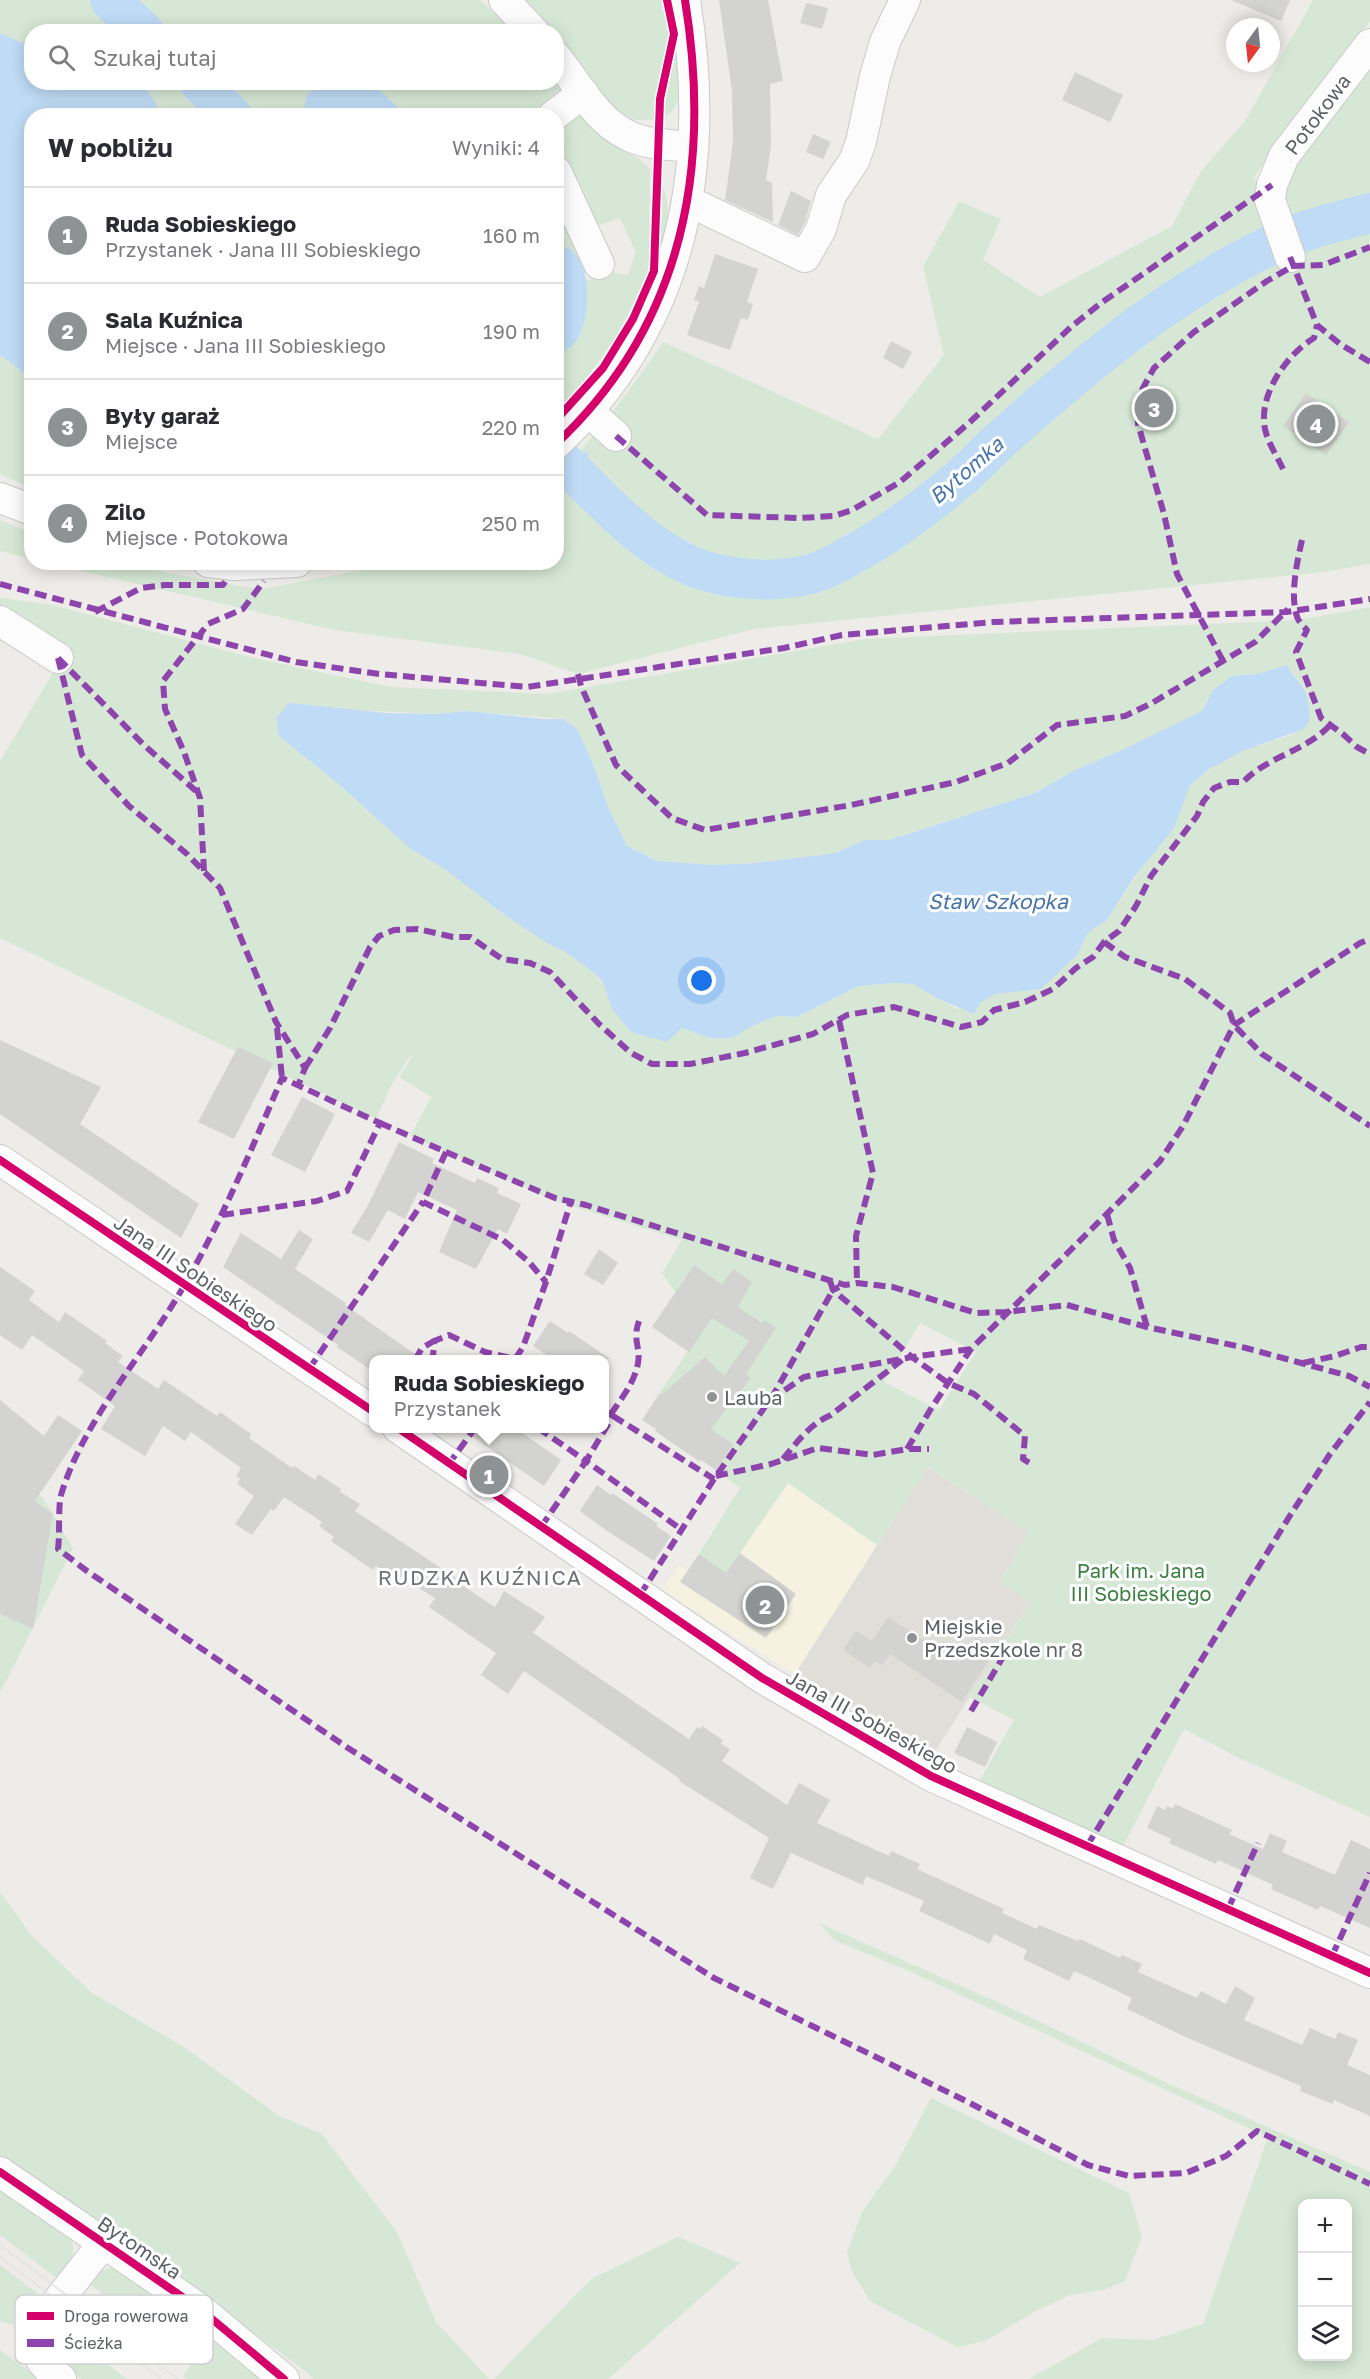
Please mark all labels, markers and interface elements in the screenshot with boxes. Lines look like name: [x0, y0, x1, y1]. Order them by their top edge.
north arrow: [1226, 18, 1280, 72]
search box: [24, 24, 564, 90]
icon: search: [45, 41, 78, 74]
text: Szukaj tutaj: [93, 44, 217, 71]
street label: Potokowa: [1279, 69, 1355, 159]
text: W pobliżu: [48, 132, 173, 163]
text: Wyniki: 4: [452, 135, 540, 159]
text: Ruda Sobieskiego: [105, 210, 296, 237]
text: 1: [62, 223, 73, 247]
text: 160 m: [483, 223, 540, 247]
text: Przystanek · Jana III Sobieskiego: [105, 237, 421, 261]
text: Sala Kuźnica: [105, 306, 243, 333]
text: 2: [61, 319, 74, 343]
text: 190 m: [483, 319, 540, 343]
text: Miejsce · Jana III Sobieskiego: [105, 333, 386, 357]
pin: 3: [1134, 386, 1174, 430]
text: Były garaż: [105, 402, 219, 429]
pin: 4: [1296, 402, 1336, 446]
text: 3: [61, 415, 74, 439]
text: 220 m: [482, 415, 540, 439]
text: Miejsce: [105, 429, 178, 453]
water label: Bytomka: [924, 430, 1009, 509]
text: Zilo: [105, 498, 145, 525]
text: 4: [61, 511, 74, 535]
text: 250 m: [482, 511, 540, 535]
text: Miejsce · Potokowa: [105, 525, 288, 549]
water label: Staw Szkopka: [928, 888, 1069, 914]
your location: [687, 966, 716, 995]
street label: Jana III Sobieskiego: [110, 1209, 282, 1337]
popup: [369, 1355, 609, 1433]
text: Ruda Sobieskiego: [393, 1369, 585, 1396]
place label: Lauba: [724, 1385, 783, 1409]
marker: Lauba: [705, 1390, 719, 1404]
text: Przystanek: [393, 1396, 501, 1420]
pin: 1: [470, 1452, 508, 1498]
park label: Park im. Jana III Sobieskiego: [1070, 1558, 1212, 1605]
district label: RUDZKA KUŹNICA: [378, 1564, 582, 1590]
pin: 2: [746, 1582, 784, 1628]
place label: Miejskie Przedszkole nr 8: [924, 1614, 1083, 1661]
marker: Miejskie Przedszkole nr 8: [905, 1631, 919, 1645]
street label: Jana III Sobieskiego: [782, 1664, 962, 1778]
map controls: [1298, 2199, 1352, 2361]
button: +: [1298, 2199, 1352, 2253]
street label: Bytomska: [94, 2210, 186, 2284]
button: −: [1298, 2253, 1352, 2307]
legend: [15, 2295, 213, 2364]
text: Droga rowerowa: [64, 2306, 189, 2326]
button: layers: [1298, 2307, 1352, 2361]
text: Ścieżka: [64, 2333, 123, 2353]

